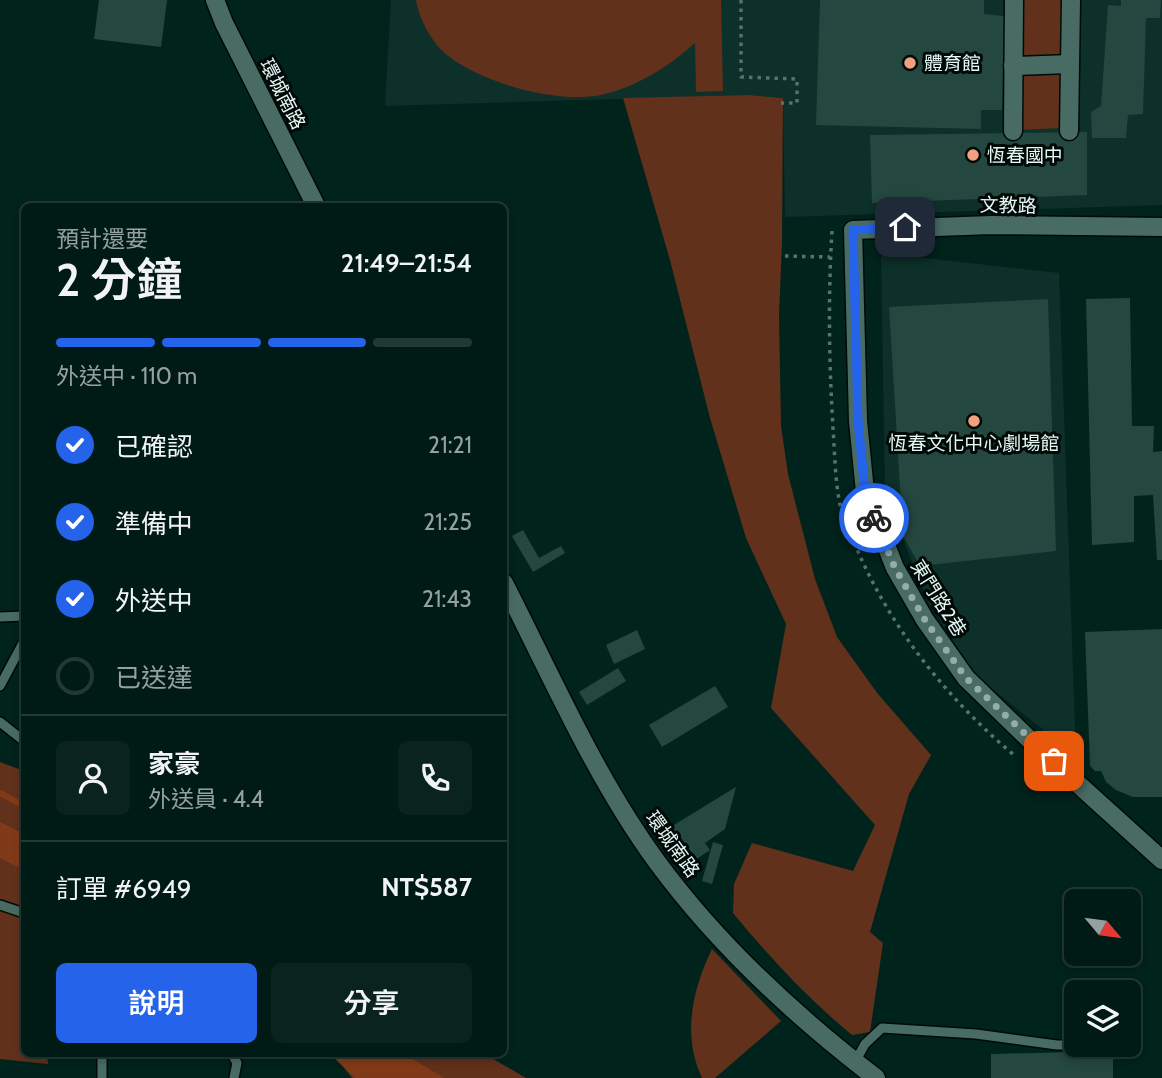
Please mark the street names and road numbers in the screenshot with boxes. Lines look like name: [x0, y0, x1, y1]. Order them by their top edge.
street label: 環城南路: [255, 55, 310, 133]
street label: 文教路: [979, 194, 1037, 217]
street label: 東門路2巷: [906, 556, 971, 641]
street label: 環城南路: [641, 807, 704, 882]

